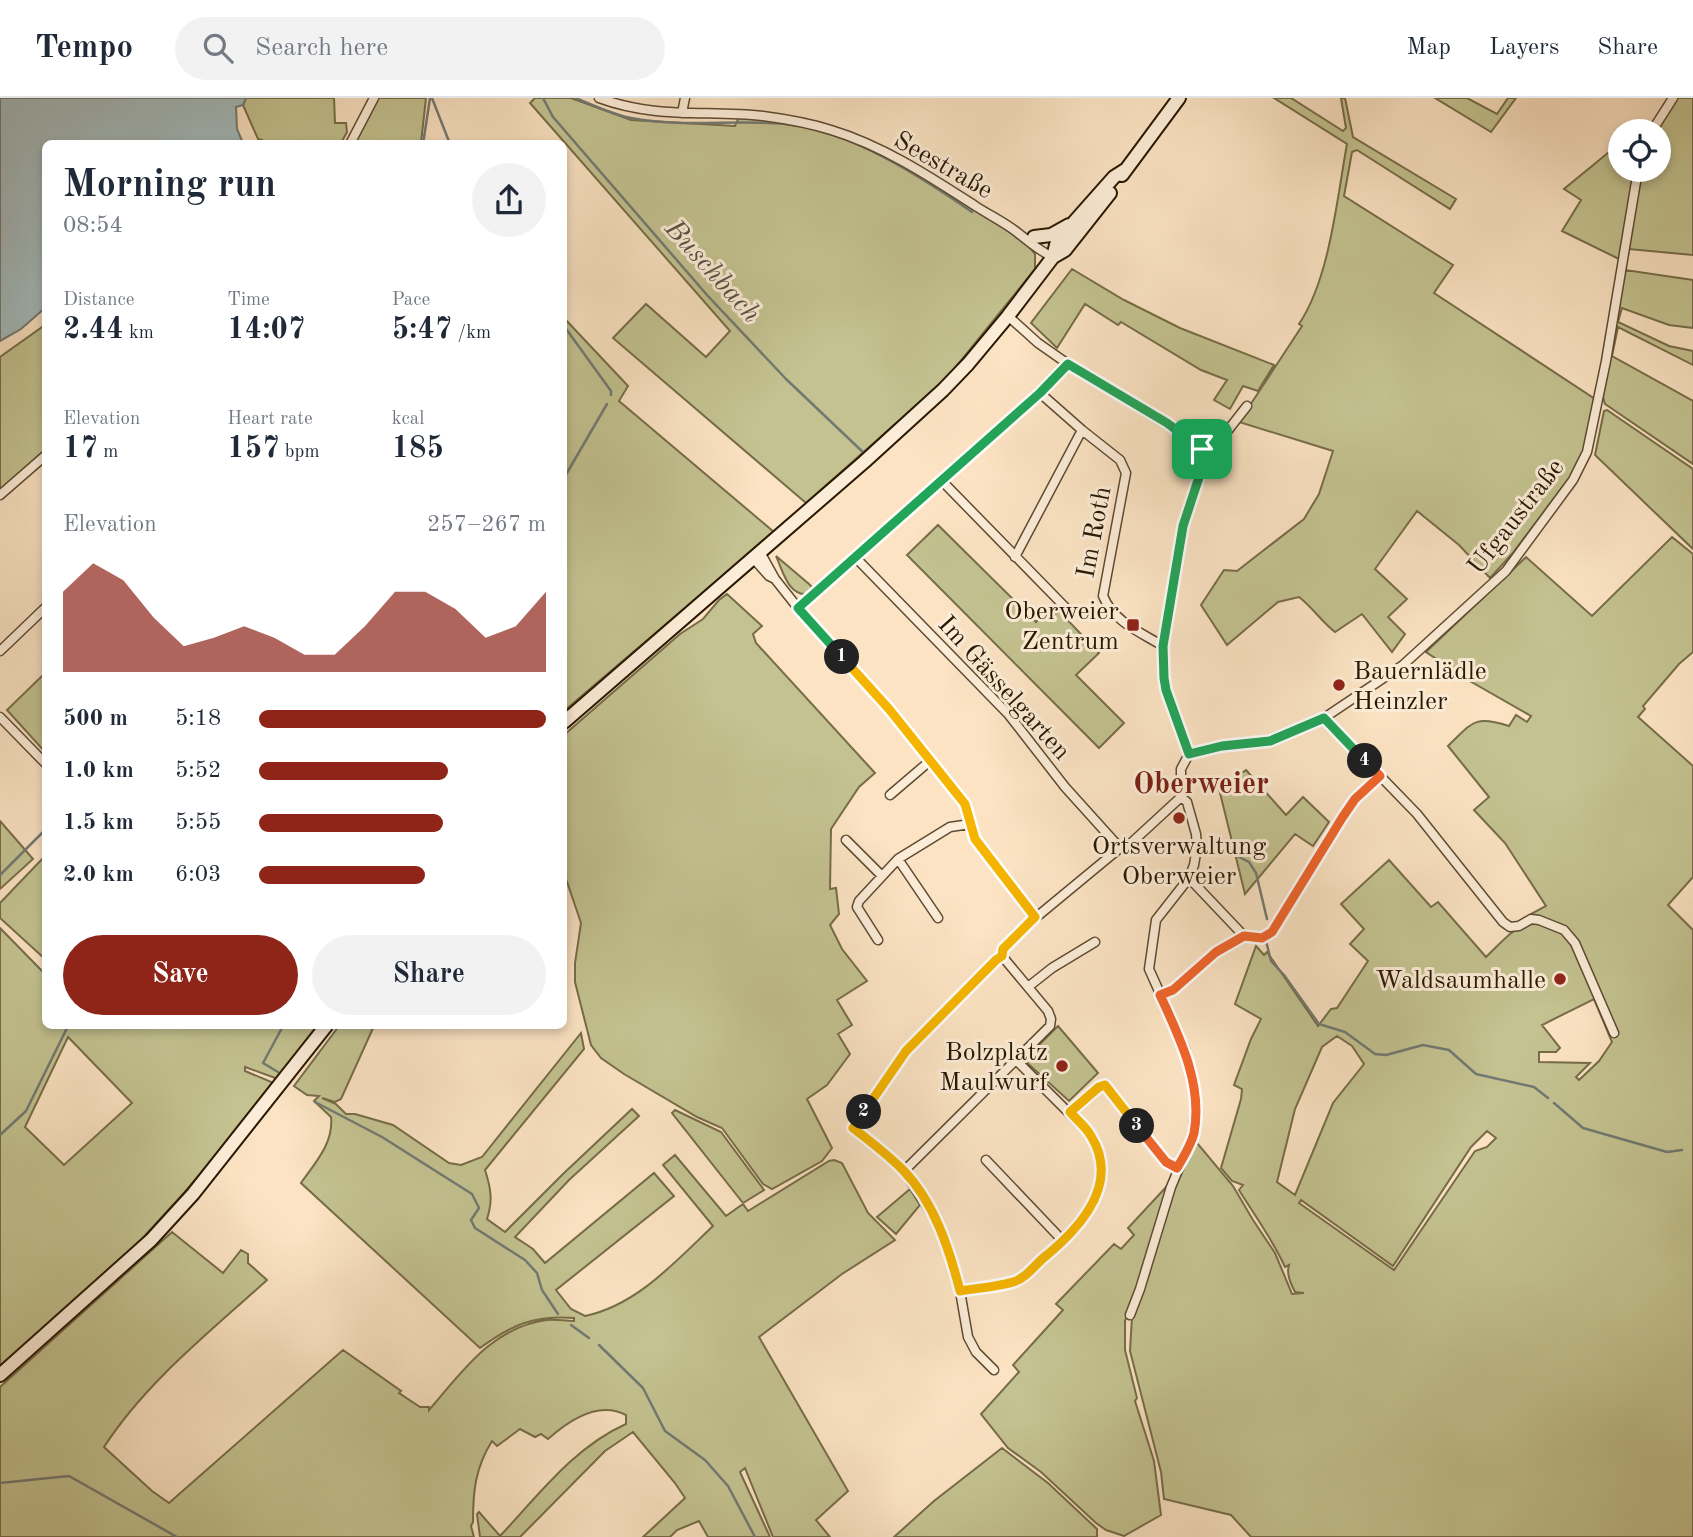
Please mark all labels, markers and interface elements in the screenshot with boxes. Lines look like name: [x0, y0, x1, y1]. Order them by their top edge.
search box: [175, 17, 665, 80]
icon: search: [199, 29, 237, 67]
text: Tempo: [35, 32, 133, 65]
text: Search here: [255, 35, 388, 61]
text: Map: [1407, 36, 1451, 60]
text: Layers: [1489, 36, 1559, 60]
text: Share: [1597, 36, 1658, 60]
map controls: [1608, 119, 1671, 182]
button: locate: [1608, 119, 1671, 182]
street label: Seestraße: [889, 127, 997, 204]
button: share: [472, 163, 546, 237]
text: Morning run: [63, 167, 276, 205]
text: 08:54: [63, 214, 123, 237]
water label: Buschbach: [658, 214, 765, 329]
text: Distance: [63, 291, 135, 310]
text: Time: [227, 291, 270, 310]
text: Pace: [392, 291, 430, 310]
text: 2.44: [63, 315, 124, 345]
text: 14:07: [227, 315, 305, 345]
text: 5:47: [392, 315, 452, 345]
text: km: [124, 324, 154, 343]
text: /km: [452, 324, 491, 343]
text: Elevation: [63, 410, 140, 429]
text: Heart rate: [227, 410, 313, 429]
text: kcal: [392, 410, 424, 429]
pin: [1172, 419, 1232, 479]
icon: arrive: [1183, 430, 1221, 468]
text: 17: [63, 434, 98, 464]
text: 157: [227, 434, 280, 464]
text: 185: [392, 434, 444, 464]
text: m: [98, 443, 118, 462]
text: bpm: [280, 443, 320, 462]
street label: Ufgaustraße: [1463, 454, 1570, 580]
street label: Im Roth: [1073, 484, 1117, 580]
text: Elevation: [63, 513, 157, 536]
text: 257–267 m: [427, 513, 546, 536]
place label: Oberweier Zentrum: [1004, 599, 1119, 655]
street label: Im Gässelgarten: [932, 611, 1075, 765]
marker: Oberweier Zentrum: [1125, 617, 1141, 633]
pin: 1: [824, 640, 860, 674]
text: 1: [836, 647, 847, 666]
place label: Bauernlädle Heinzler: [1353, 659, 1487, 715]
marker: Bauernlädle Heinzler: [1331, 677, 1347, 693]
text: 500 m: [63, 707, 128, 730]
text: 5:18: [175, 707, 221, 730]
pin: 4: [1348, 744, 1382, 778]
text: 4: [1359, 751, 1370, 770]
text: 1.0 km: [63, 759, 134, 782]
text: 5:52: [175, 759, 221, 782]
district label: Oberweier: [1133, 770, 1269, 800]
marker: Ortsverwaltung Oberweier: [1171, 810, 1187, 826]
text: 1.5 km: [63, 811, 134, 834]
text: 5:55: [175, 811, 221, 834]
place label: Ortsverwaltung Oberweier: [1092, 834, 1266, 890]
text: 2.0 km: [63, 863, 134, 886]
text: 6:03: [175, 863, 221, 886]
button: Save: [63, 935, 298, 1015]
button: Share: [312, 935, 546, 1015]
place label: Waldsaumhalle: [1375, 968, 1546, 994]
marker: Waldsaumhalle: [1552, 971, 1568, 987]
place label: Bolzplatz Maulwurf: [939, 1040, 1049, 1096]
marker: Bolzplatz Maulwurf: [1054, 1058, 1070, 1074]
pin: 2: [846, 1094, 882, 1130]
text: 2: [858, 1102, 869, 1121]
pin: 3: [1120, 1108, 1154, 1144]
text: 3: [1131, 1116, 1142, 1135]

